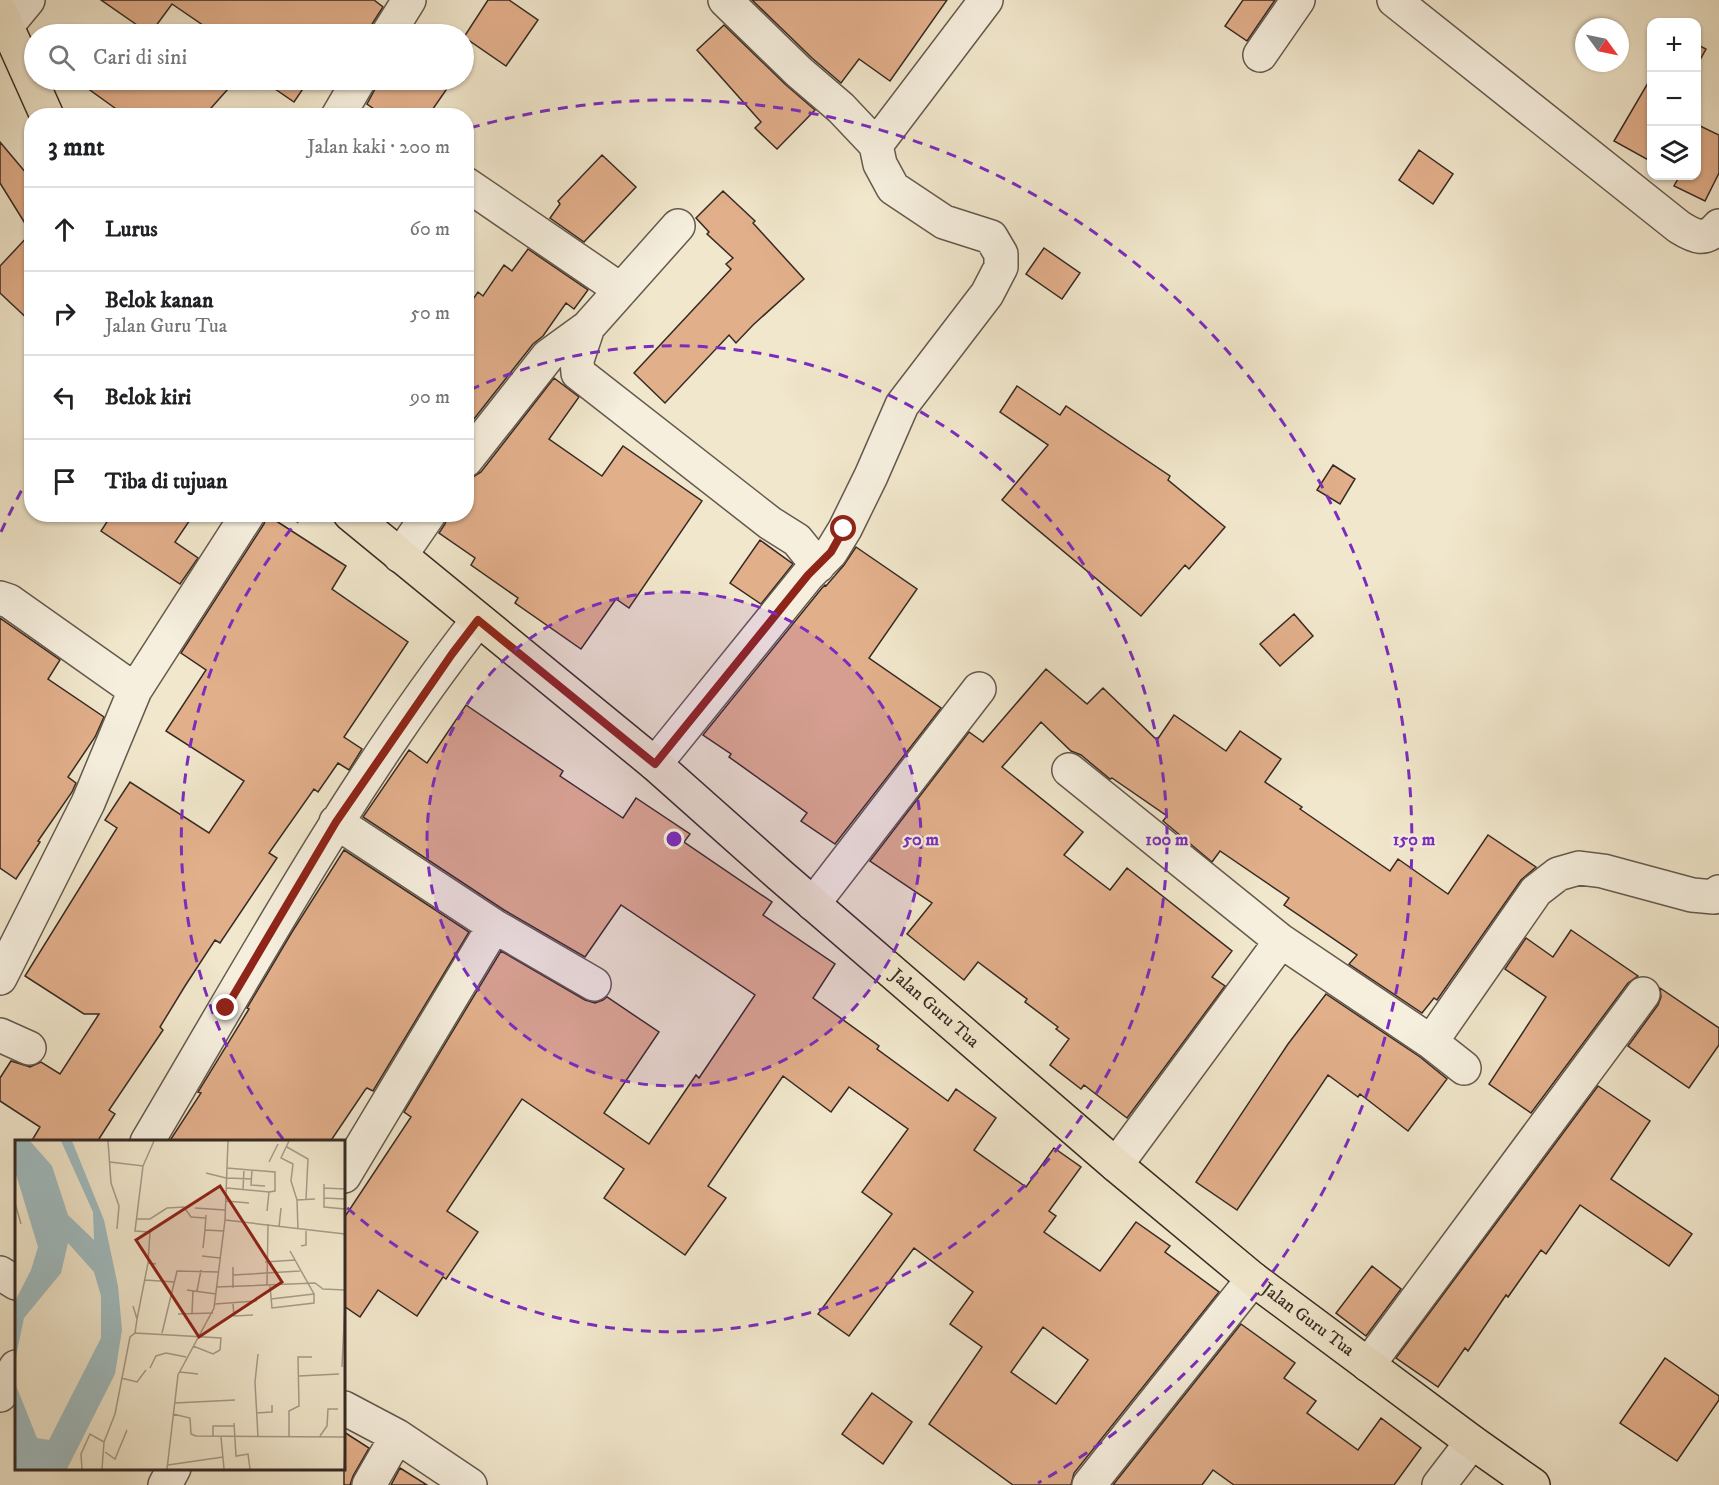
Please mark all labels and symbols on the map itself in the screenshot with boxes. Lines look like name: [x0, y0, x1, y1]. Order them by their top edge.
north arrow: [1575, 18, 1629, 72]
route start: [830, 515, 856, 541]
centre of rings: [664, 829, 684, 849]
text: 50 m: [902, 829, 939, 851]
text: 100 m: [1145, 829, 1189, 851]
text: 150 m: [1393, 829, 1436, 851]
street label: Jalan Guru Tua: [884, 963, 984, 1053]
route end: [212, 994, 238, 1020]
inset map: [15, 1140, 345, 1470]
street label: Jalan Guru Tua: [1256, 1277, 1359, 1362]

